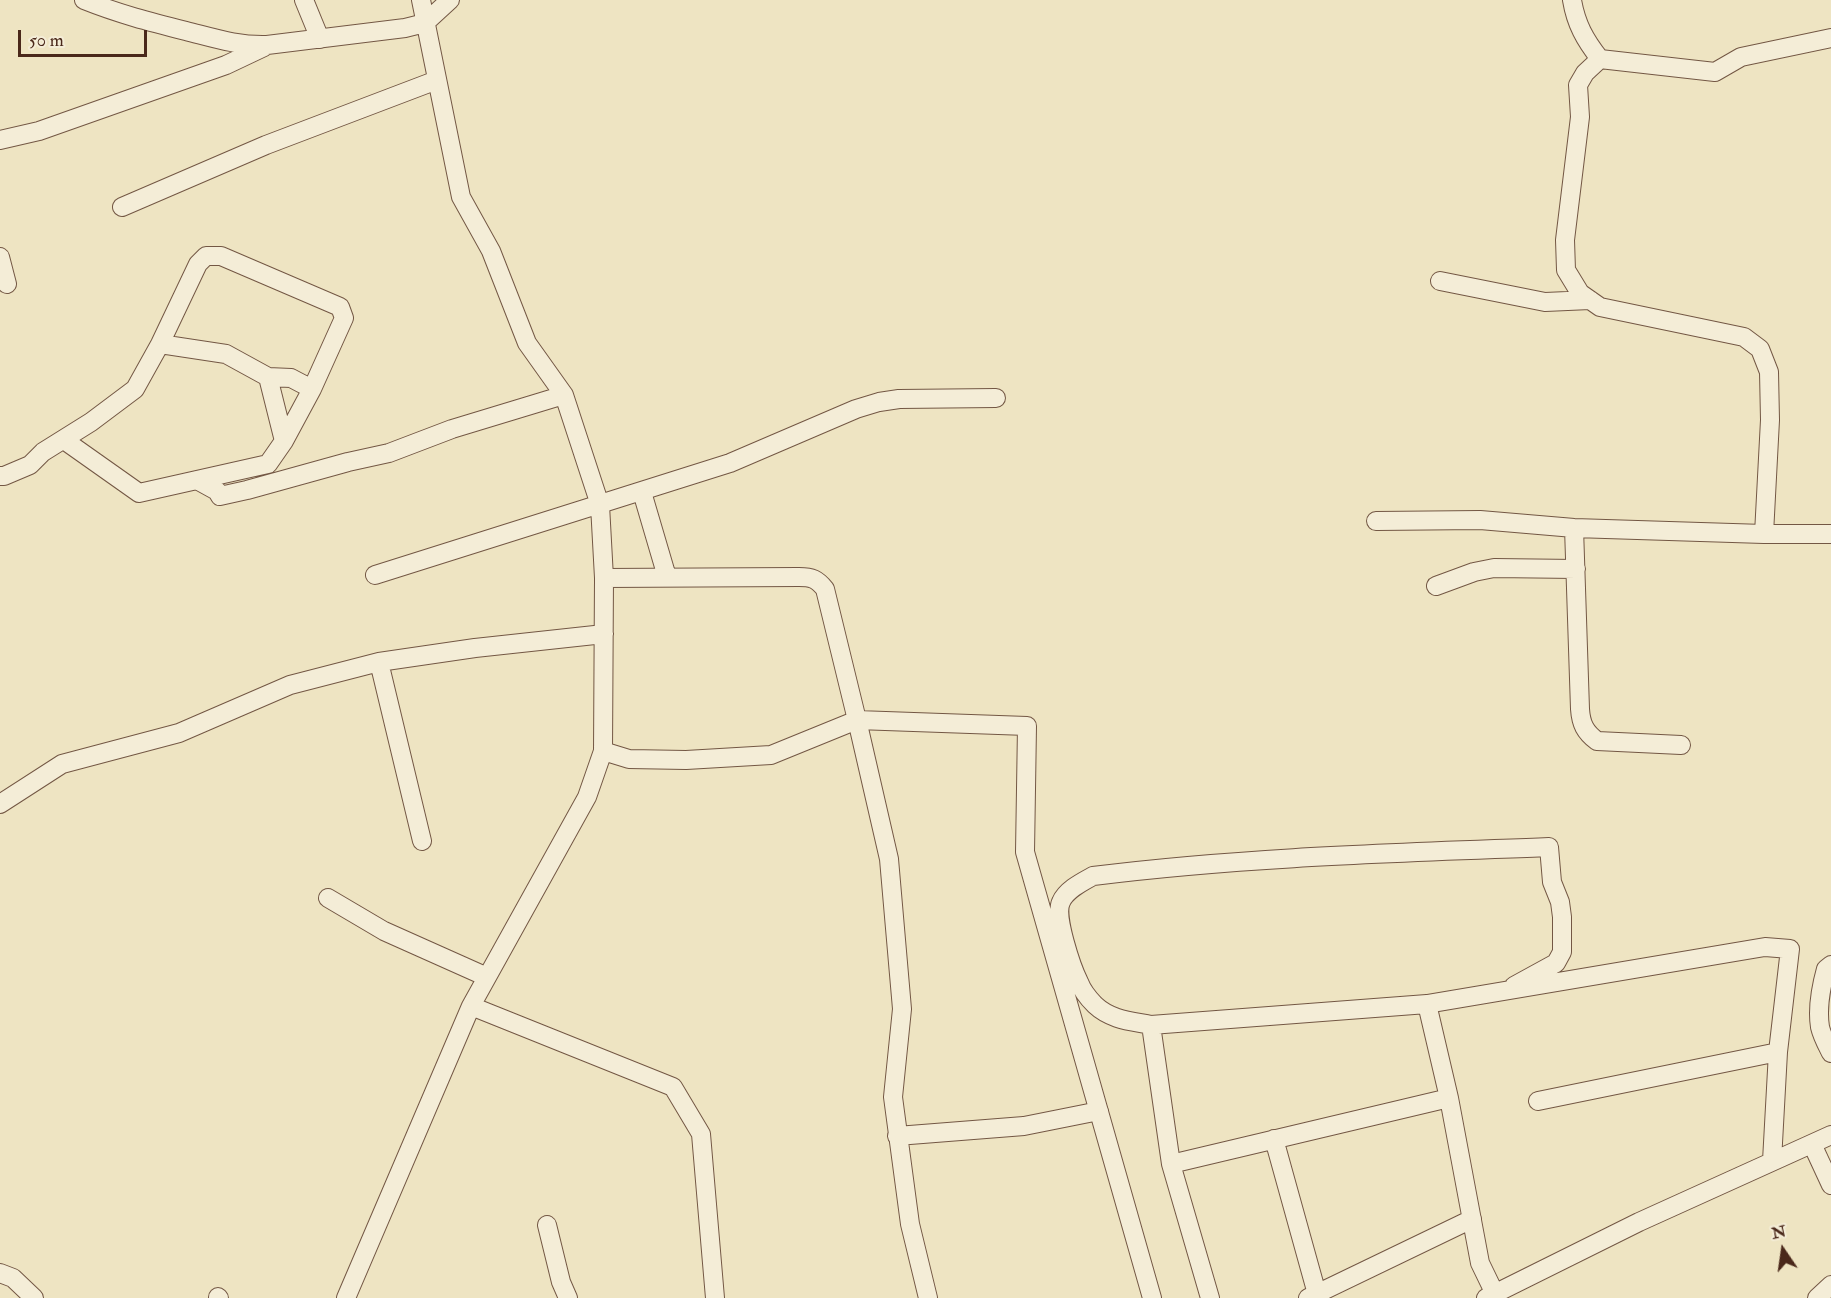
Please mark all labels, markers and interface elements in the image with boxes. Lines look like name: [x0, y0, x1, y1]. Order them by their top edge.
scale bar: [21, 18, 150, 56]
text: 50 m: [29, 29, 64, 52]
north arrow: [1753, 1220, 1813, 1280]
text: N: [1770, 1221, 1788, 1244]

